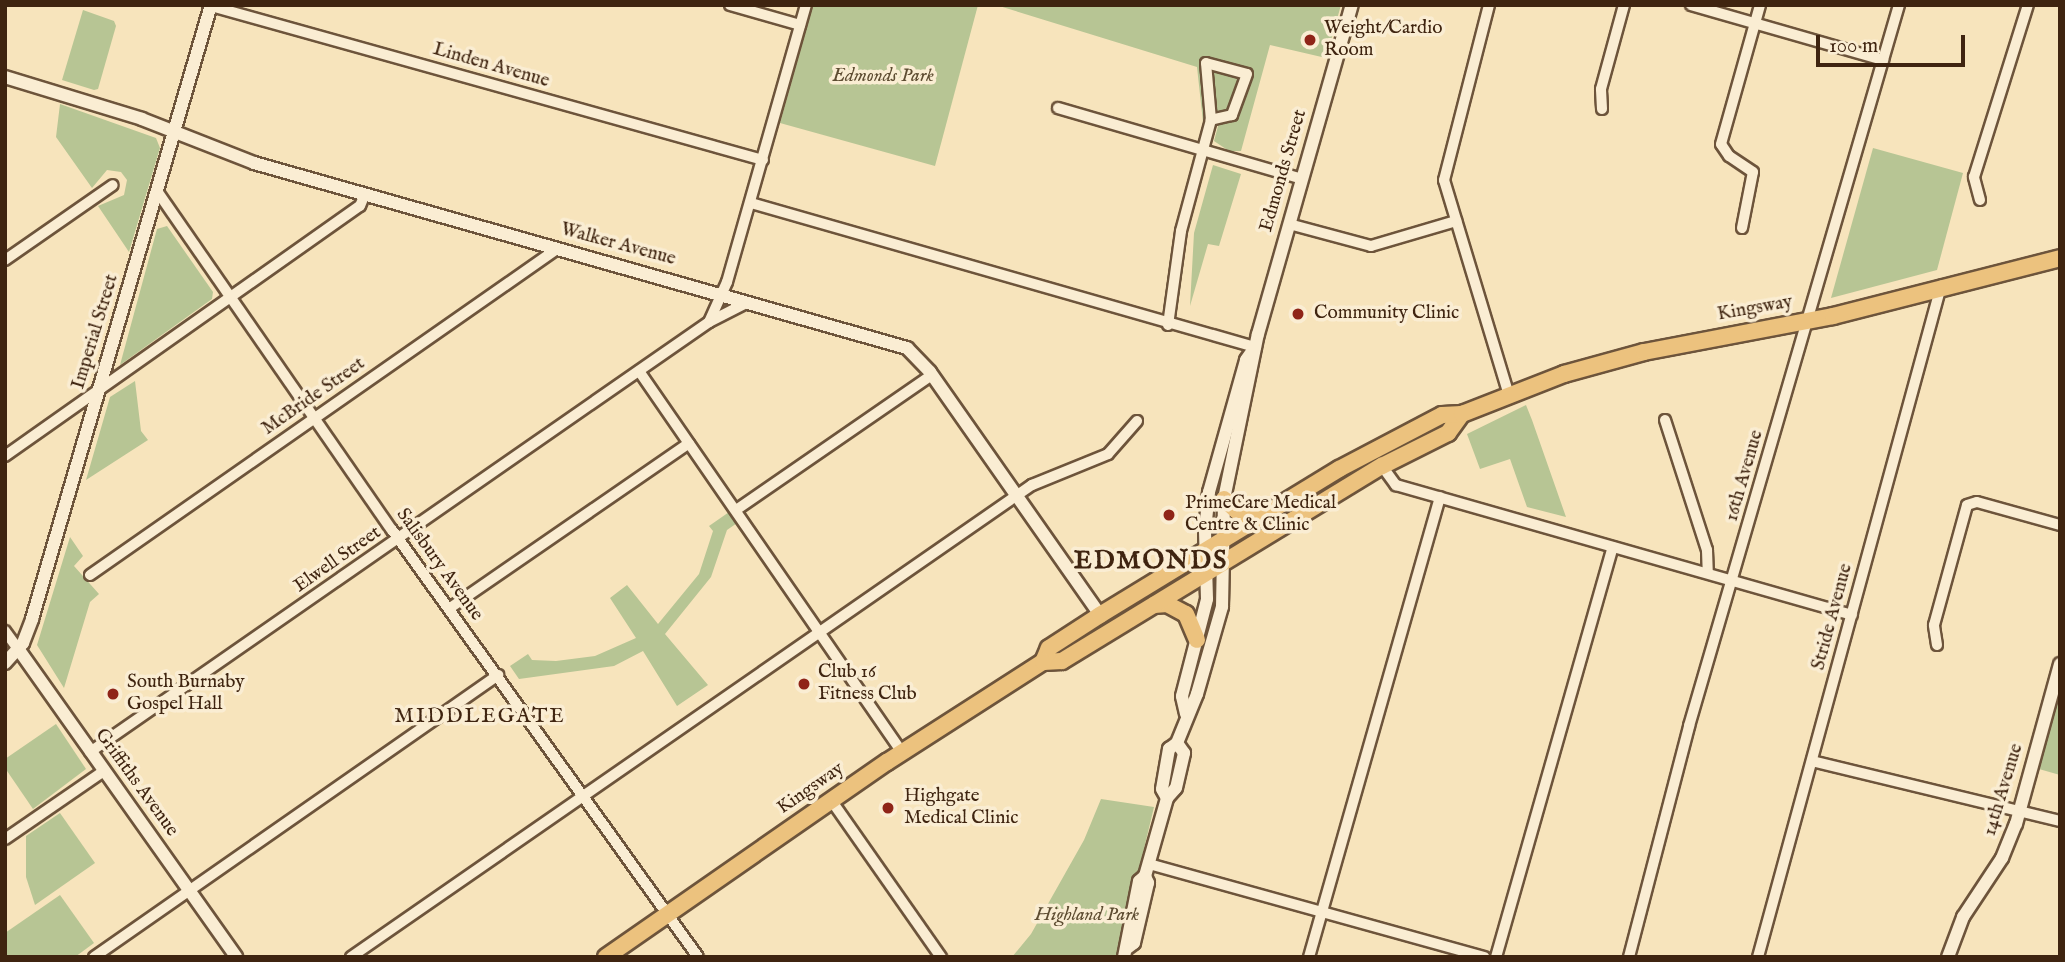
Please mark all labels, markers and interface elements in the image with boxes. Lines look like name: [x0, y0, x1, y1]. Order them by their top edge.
place label: Weight/Cardio Room: [1324, 18, 1442, 62]
scale bar: [1820, 21, 1969, 65]
marker: Weight/Cardio Room: [1302, 32, 1318, 48]
text: 100 m: [1829, 33, 1878, 60]
street label: Linden Avenue: [430, 39, 552, 93]
park label: Edmonds Park: [832, 66, 934, 88]
street label: Edmonds Street: [1256, 107, 1312, 235]
street label: Walker Avenue: [558, 219, 678, 271]
street label: Imperial Street: [68, 272, 124, 392]
street label: Kingsway: [1716, 291, 1794, 327]
place label: Community Clinic: [1314, 303, 1459, 325]
marker: Community Clinic: [1288, 304, 1308, 324]
street label: McBride Street: [258, 353, 370, 441]
street label: 16th Avenue: [1721, 428, 1769, 524]
place label: PrimeCare Medical Centre & Clinic: [1185, 493, 1336, 537]
street label: Salisbury Avenue: [391, 504, 487, 626]
marker: PrimeCare Medical Centre & Clinic: [1159, 505, 1179, 525]
street label: Elwell Street: [290, 522, 386, 598]
district label: EDMONDS: [1075, 545, 1227, 577]
street label: Stride Avenue: [1808, 561, 1858, 673]
place label: Club 16 Fitness Club: [818, 662, 917, 706]
place label: South Burnaby Gospel Hall: [127, 672, 245, 716]
marker: Club 16 Fitness Club: [796, 676, 812, 692]
marker: South Burnaby Gospel Hall: [105, 686, 121, 702]
district label: MIDDLEGATE: [395, 704, 565, 730]
street label: Griffiths Avenue: [89, 725, 183, 841]
street label: 14th Avenue: [1979, 741, 2029, 839]
street label: Kingsway: [773, 758, 849, 820]
place label: Highgate Medical Clinic: [904, 786, 1018, 830]
marker: Highgate Medical Clinic: [878, 798, 898, 818]
park label: Highland Park: [1035, 905, 1139, 927]

